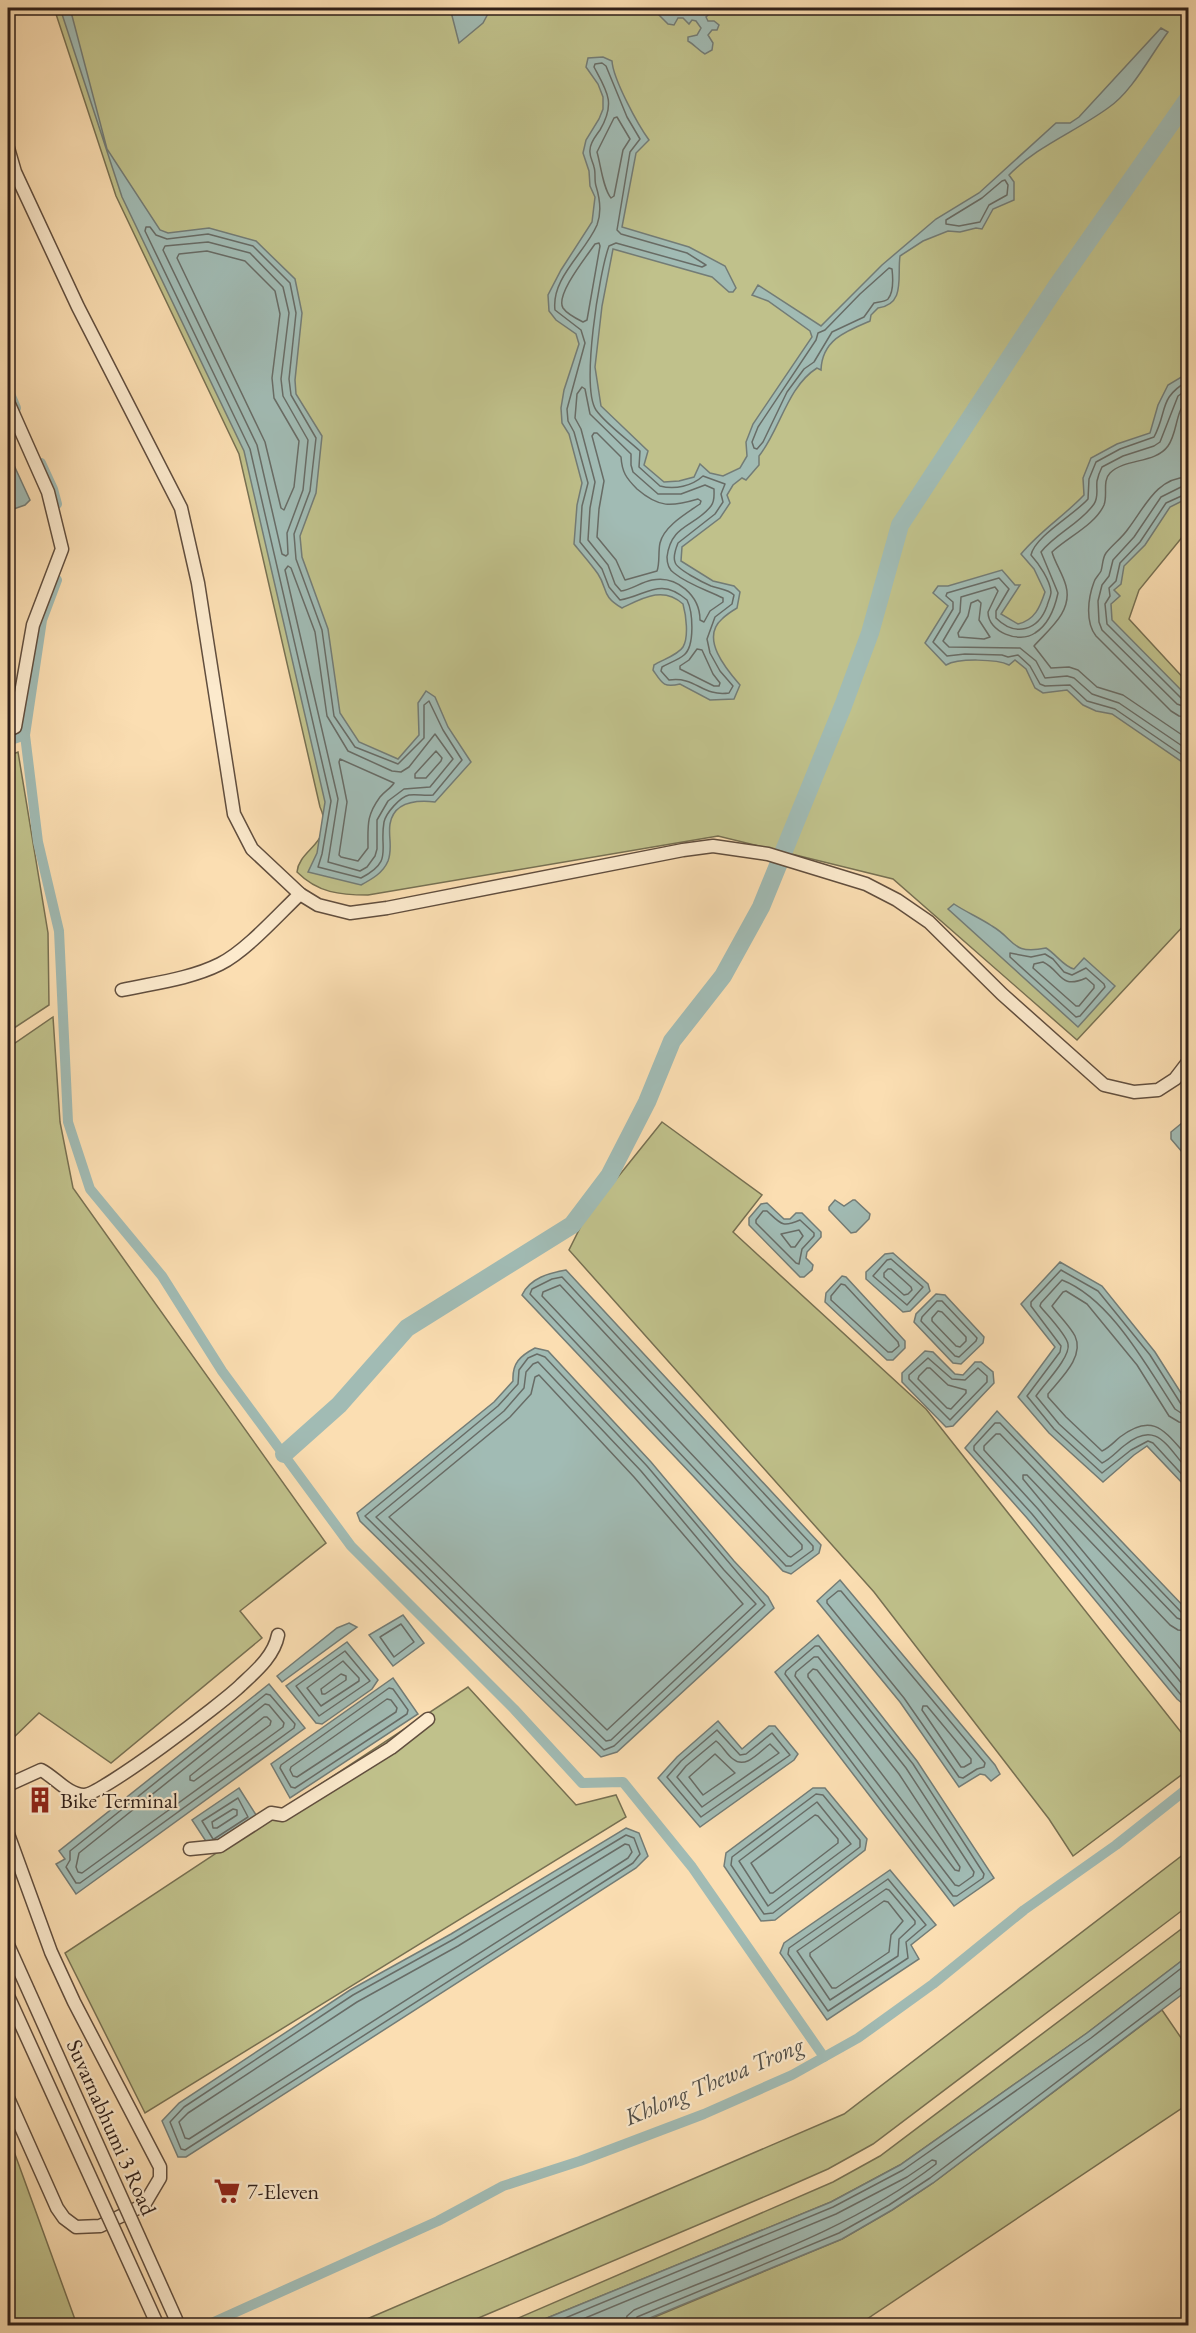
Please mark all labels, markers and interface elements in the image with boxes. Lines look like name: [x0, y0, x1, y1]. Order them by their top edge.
building icon: Bike Terminal: [25, 1785, 55, 1815]
place label: Bike Terminal: [60, 1786, 178, 1815]
water label: Khlong Thewa Trong: [619, 2028, 809, 2133]
street label: Suvarnabhumi 3 Road: [60, 2035, 164, 2220]
supermarket icon: 7-Eleven: [212, 2176, 242, 2206]
place label: 7-Eleven: [247, 2177, 320, 2206]

